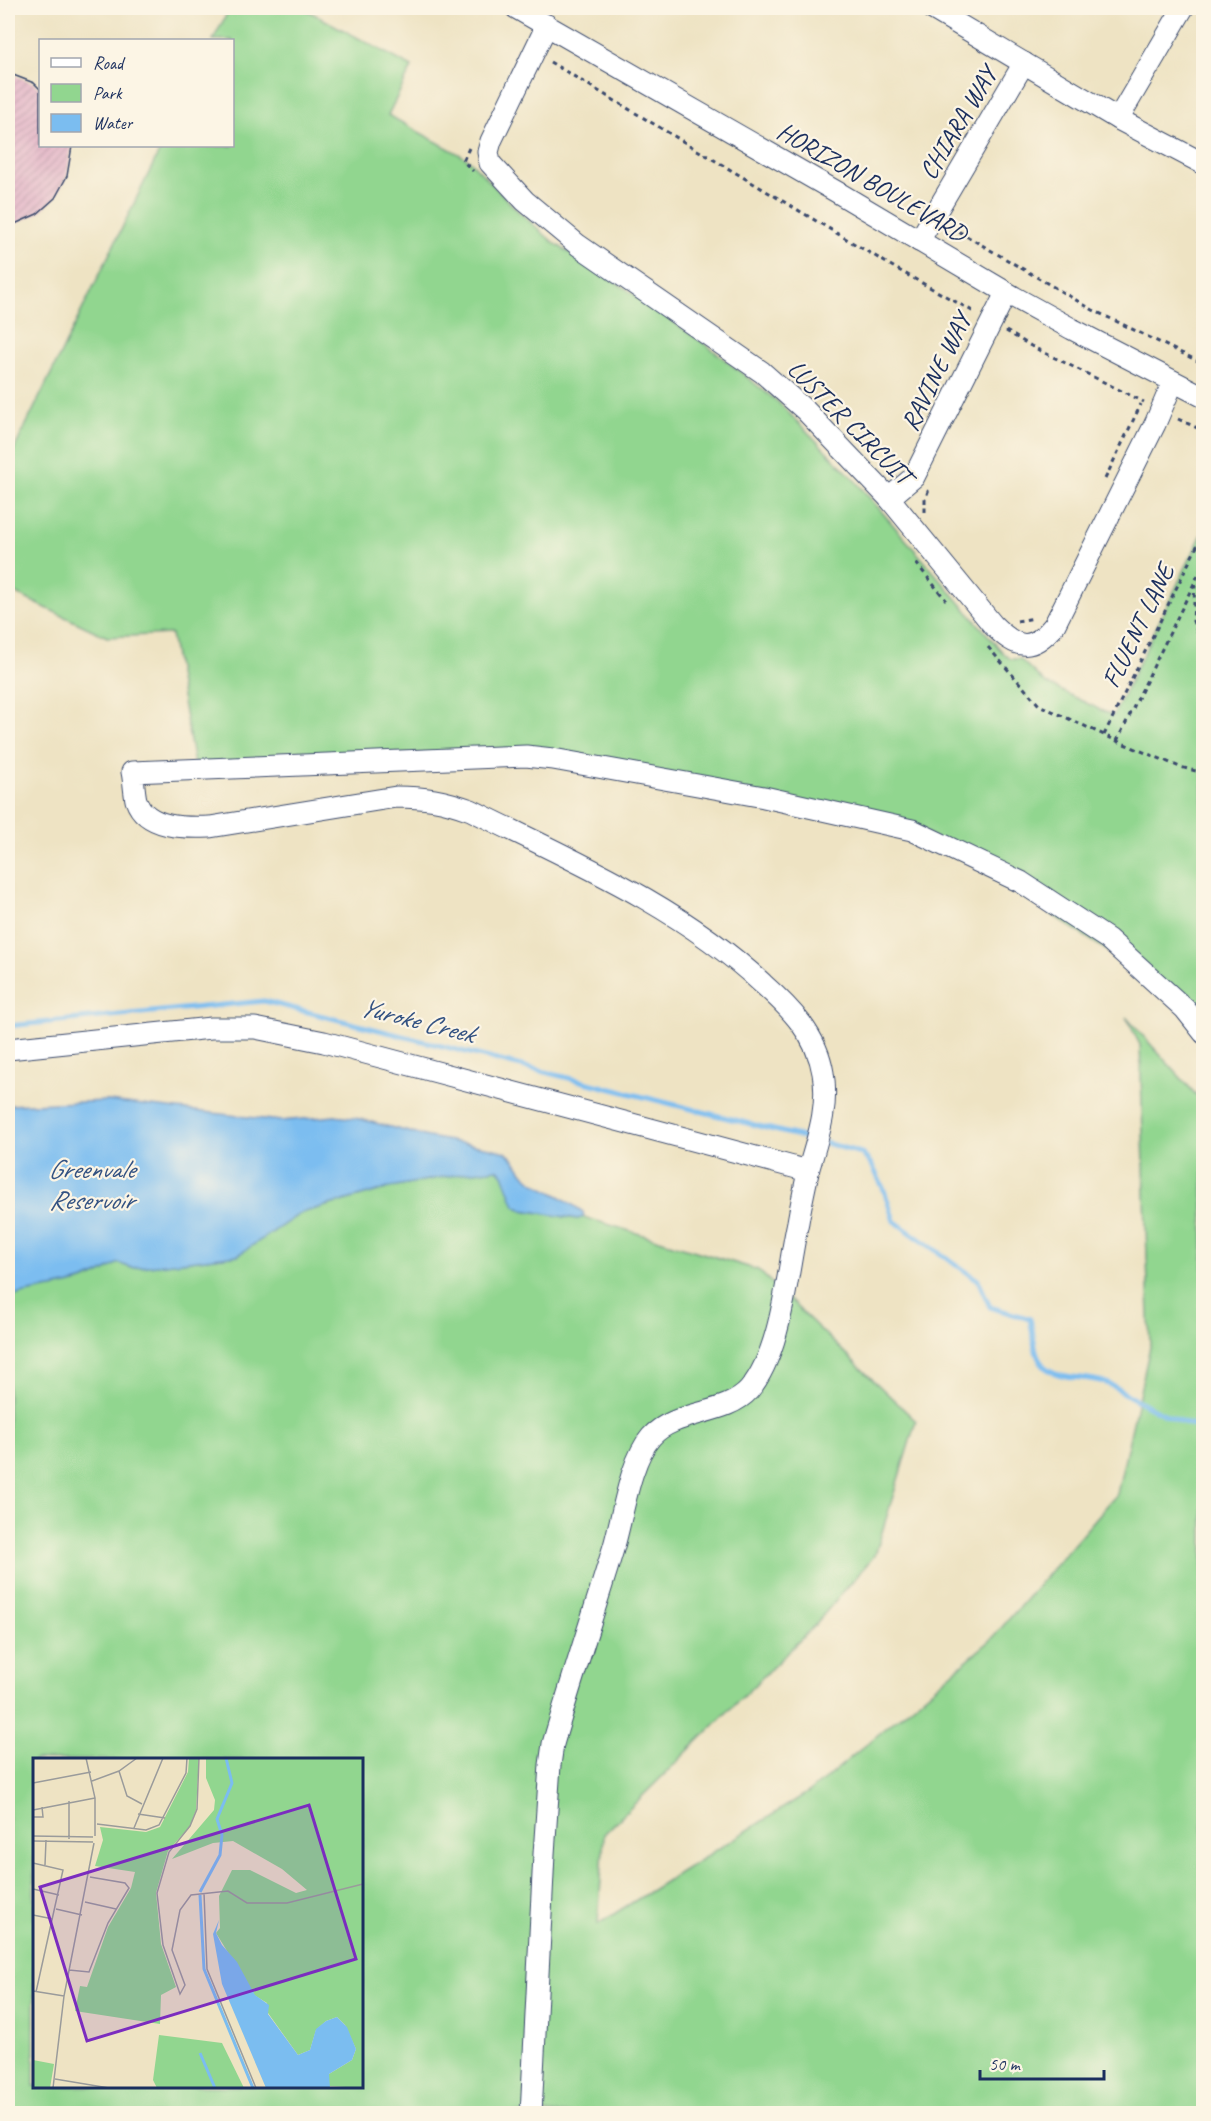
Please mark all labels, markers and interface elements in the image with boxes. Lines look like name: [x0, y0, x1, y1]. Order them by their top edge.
legend: [39, 39, 234, 147]
text: Road: [93, 52, 126, 74]
street label: CHIARA WAY: [912, 57, 1006, 185]
text: Park: [93, 82, 123, 104]
text: Water: [93, 112, 134, 134]
street label: HORIZON BOULEVARD: [771, 114, 975, 251]
street label: RAVINE WAY: [893, 304, 980, 436]
street label: LUSTER CIRCUIT: [781, 353, 924, 496]
street label: FLUENT LANE: [1094, 556, 1183, 693]
water label: Yuroke Creek: [356, 989, 483, 1052]
water label: Greenvale Reservoir: [48, 1152, 138, 1217]
inset map: [33, 1758, 363, 2088]
scale bar: [980, 2043, 1104, 2081]
text: 50 m: [989, 2053, 1022, 2075]

